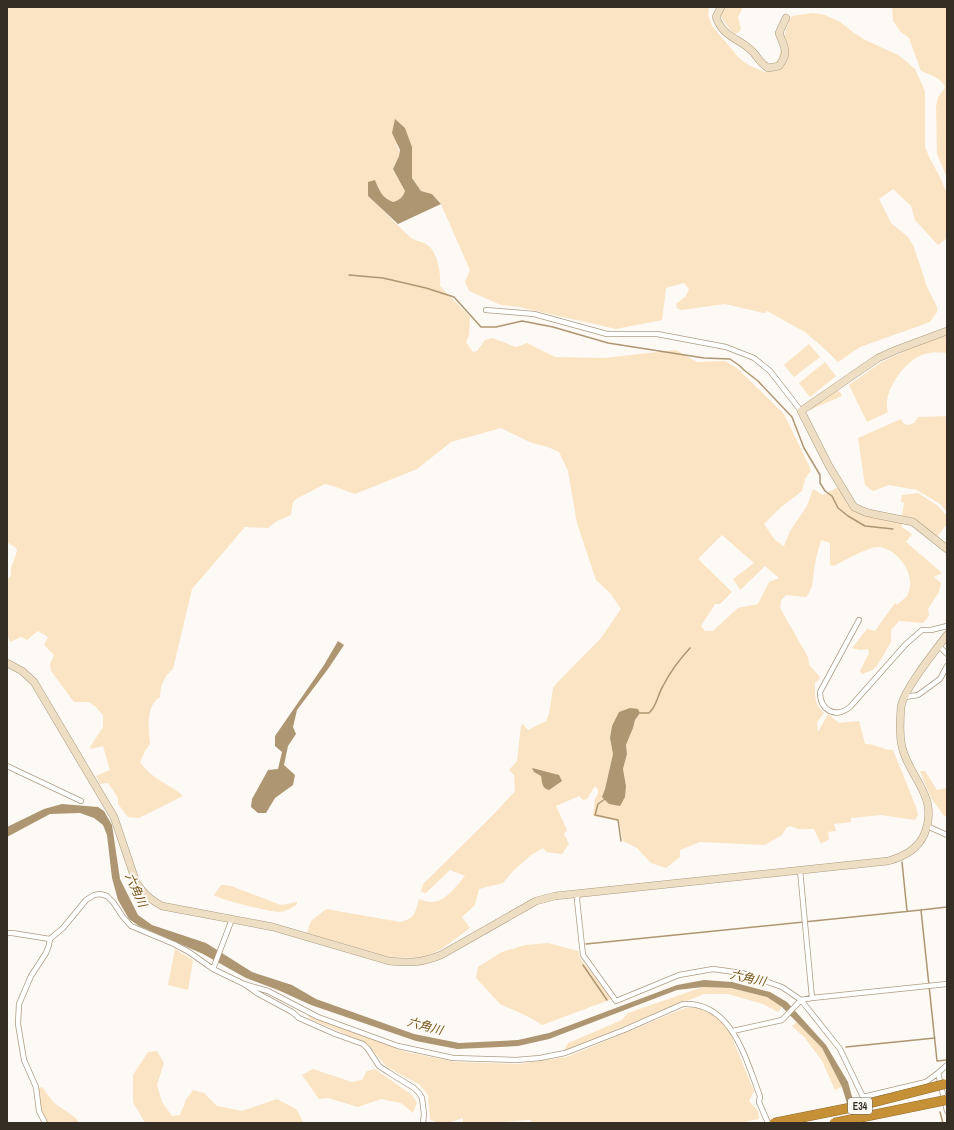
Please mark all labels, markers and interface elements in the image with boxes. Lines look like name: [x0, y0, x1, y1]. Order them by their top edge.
water label: 六角川: [121, 870, 151, 912]
water label: 六角川: [729, 966, 769, 990]
water label: 六角川: [406, 1014, 446, 1039]
road number: E34: [848, 1098, 872, 1114]

